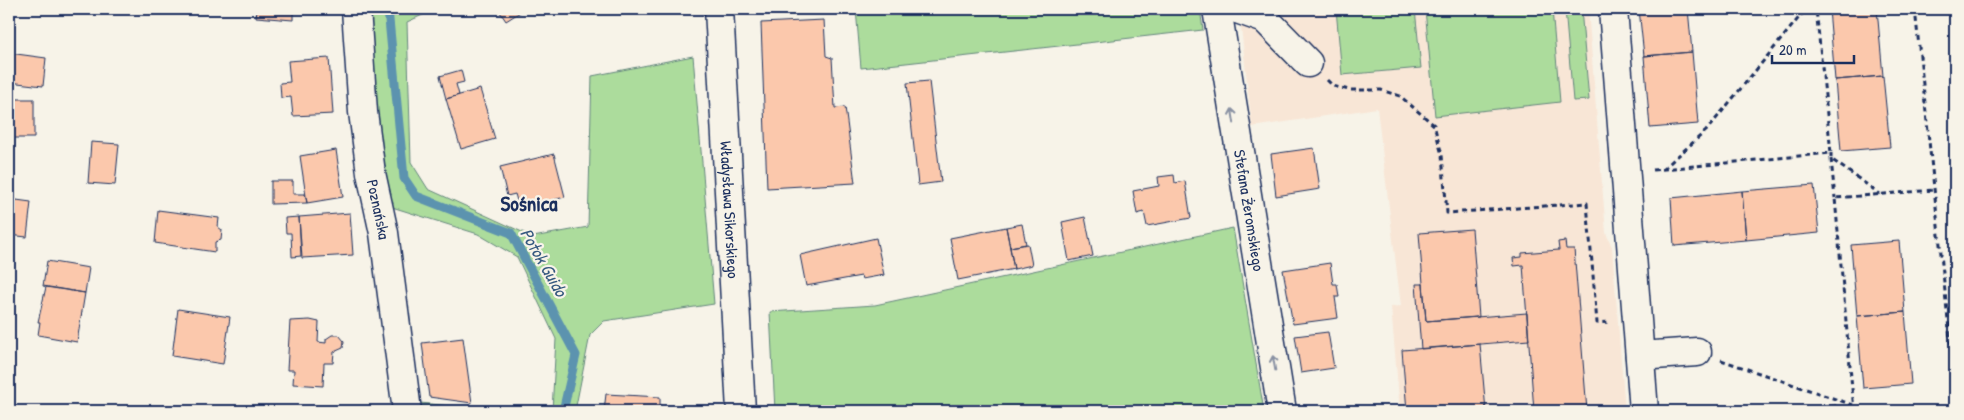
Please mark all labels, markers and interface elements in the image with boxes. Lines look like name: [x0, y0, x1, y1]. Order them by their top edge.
scale bar: [1772, 32, 1854, 64]
text: 20 m: [1779, 39, 1806, 60]
one-way arrow: [1228, 109, 1238, 125]
street label: Władysława Sikorskiego: [715, 140, 745, 280]
street label: Stefana Żeromskiego: [1229, 148, 1270, 273]
street label: Poznańska: [362, 177, 396, 241]
district label: Sośnica: [501, 189, 558, 218]
water label: Potok Guido: [514, 223, 574, 302]
one-way arrow: [1268, 356, 1278, 372]

